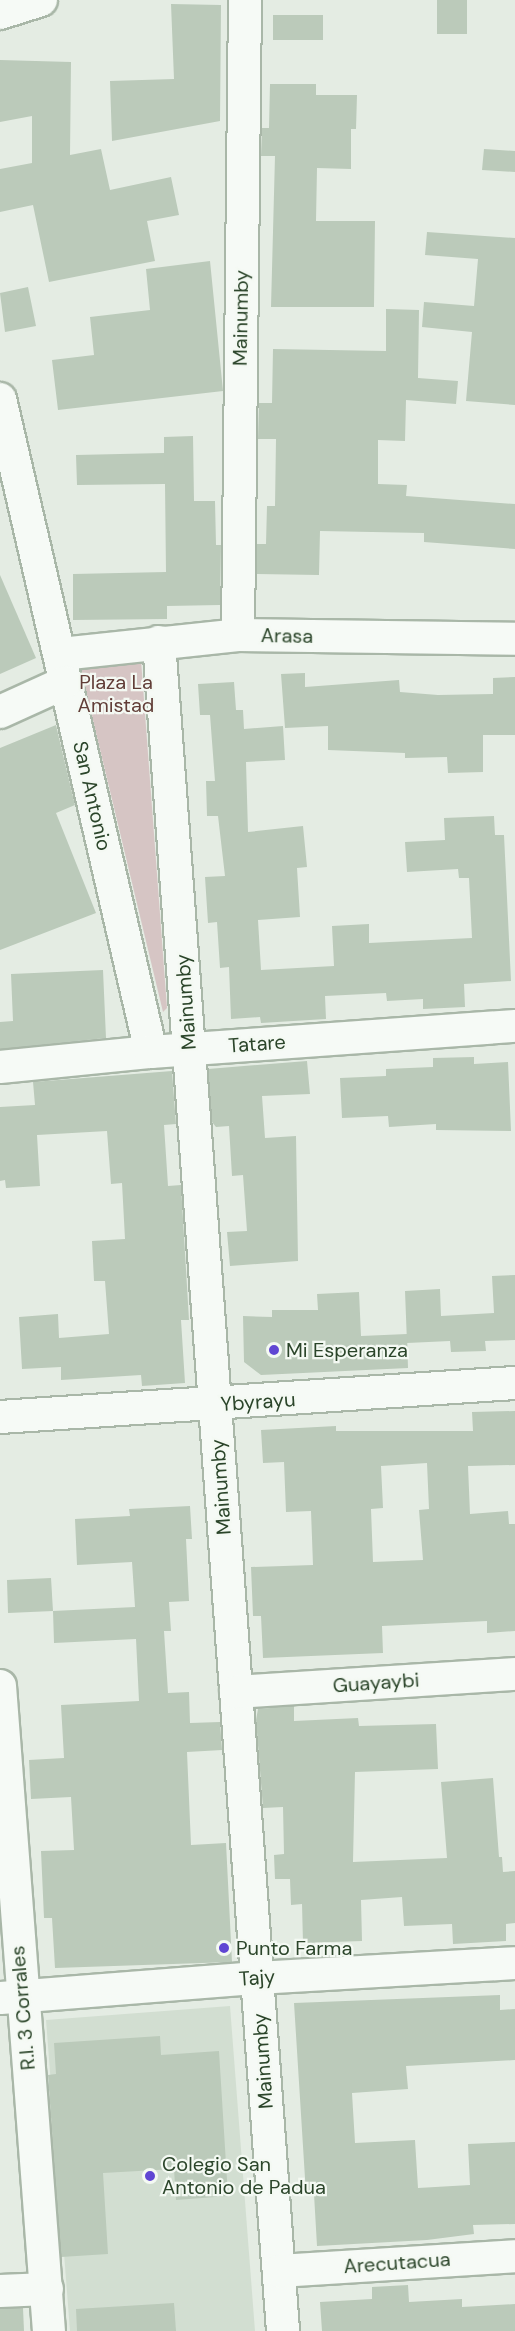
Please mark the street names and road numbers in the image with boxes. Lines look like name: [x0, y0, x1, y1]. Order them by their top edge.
street label: Mainumby: [228, 270, 254, 366]
street label: Arasa: [261, 624, 313, 648]
street label: San Antonio: [68, 739, 116, 853]
street label: Mainumby: [171, 953, 201, 1051]
street label: Tatare: [228, 1030, 286, 1058]
street label: Ybyrayu: [220, 1387, 296, 1417]
street label: Mainumby: [206, 1438, 236, 1536]
street label: Guayaybi: [332, 1668, 420, 1698]
street label: R.I. 3 Corrales: [6, 1945, 40, 2071]
street label: Tajy: [238, 1965, 276, 1991]
street label: Mainumby: [248, 2012, 278, 2110]
street label: Arecutacua: [343, 2247, 451, 2279]

